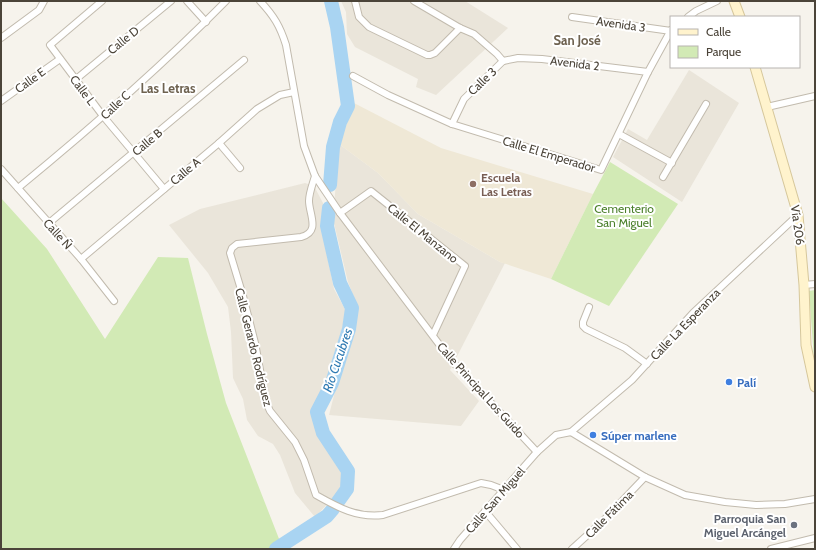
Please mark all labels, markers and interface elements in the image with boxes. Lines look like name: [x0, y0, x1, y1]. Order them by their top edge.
street label: Avenida 3: [595, 13, 647, 35]
legend: [670, 16, 800, 68]
street label: Calle D: [104, 23, 142, 57]
text: Calle: [706, 24, 731, 39]
district label: San José: [553, 32, 601, 48]
text: Parque: [706, 44, 741, 59]
street label: Avenida 2: [549, 53, 601, 73]
street label: Calle E: [12, 64, 49, 96]
street label: Calle 3: [465, 64, 499, 98]
street label: Calle L: [67, 72, 99, 108]
district label: Las Letras: [140, 80, 196, 96]
street label: Calle C: [97, 88, 133, 122]
street label: Calle B: [129, 125, 165, 159]
street label: Calle El Emperador: [501, 133, 597, 175]
street label: Calle A: [167, 154, 204, 188]
place label: Escuela Las Letras: [481, 170, 532, 199]
marker: Escuela Las Letras: [468, 179, 478, 189]
street label: Calle El Manzano: [385, 200, 462, 266]
park label: Cementerio San Miguel: [594, 201, 654, 230]
street label: Vía 206: [788, 204, 808, 246]
street label: Calle Ñ: [40, 216, 76, 252]
street label: Calle La Esperanza: [647, 285, 723, 363]
street label: Calle Gerardo Rodríguez: [232, 286, 276, 408]
water label: Río Cucubres: [319, 326, 355, 394]
street label: Calle Principal Los Guido: [434, 339, 528, 441]
place label: Palí: [737, 375, 756, 390]
marker: Palí: [724, 377, 734, 387]
place label: Súper marlene: [601, 428, 677, 443]
marker: Súper marlene: [588, 430, 598, 440]
street label: Calle San Miguel: [462, 464, 528, 536]
street label: Calle Fátima: [582, 487, 636, 541]
place label: Parroquia San Miguel Arcángel: [704, 511, 786, 540]
marker: Parroquia San Miguel Arcángel: [789, 520, 799, 530]

